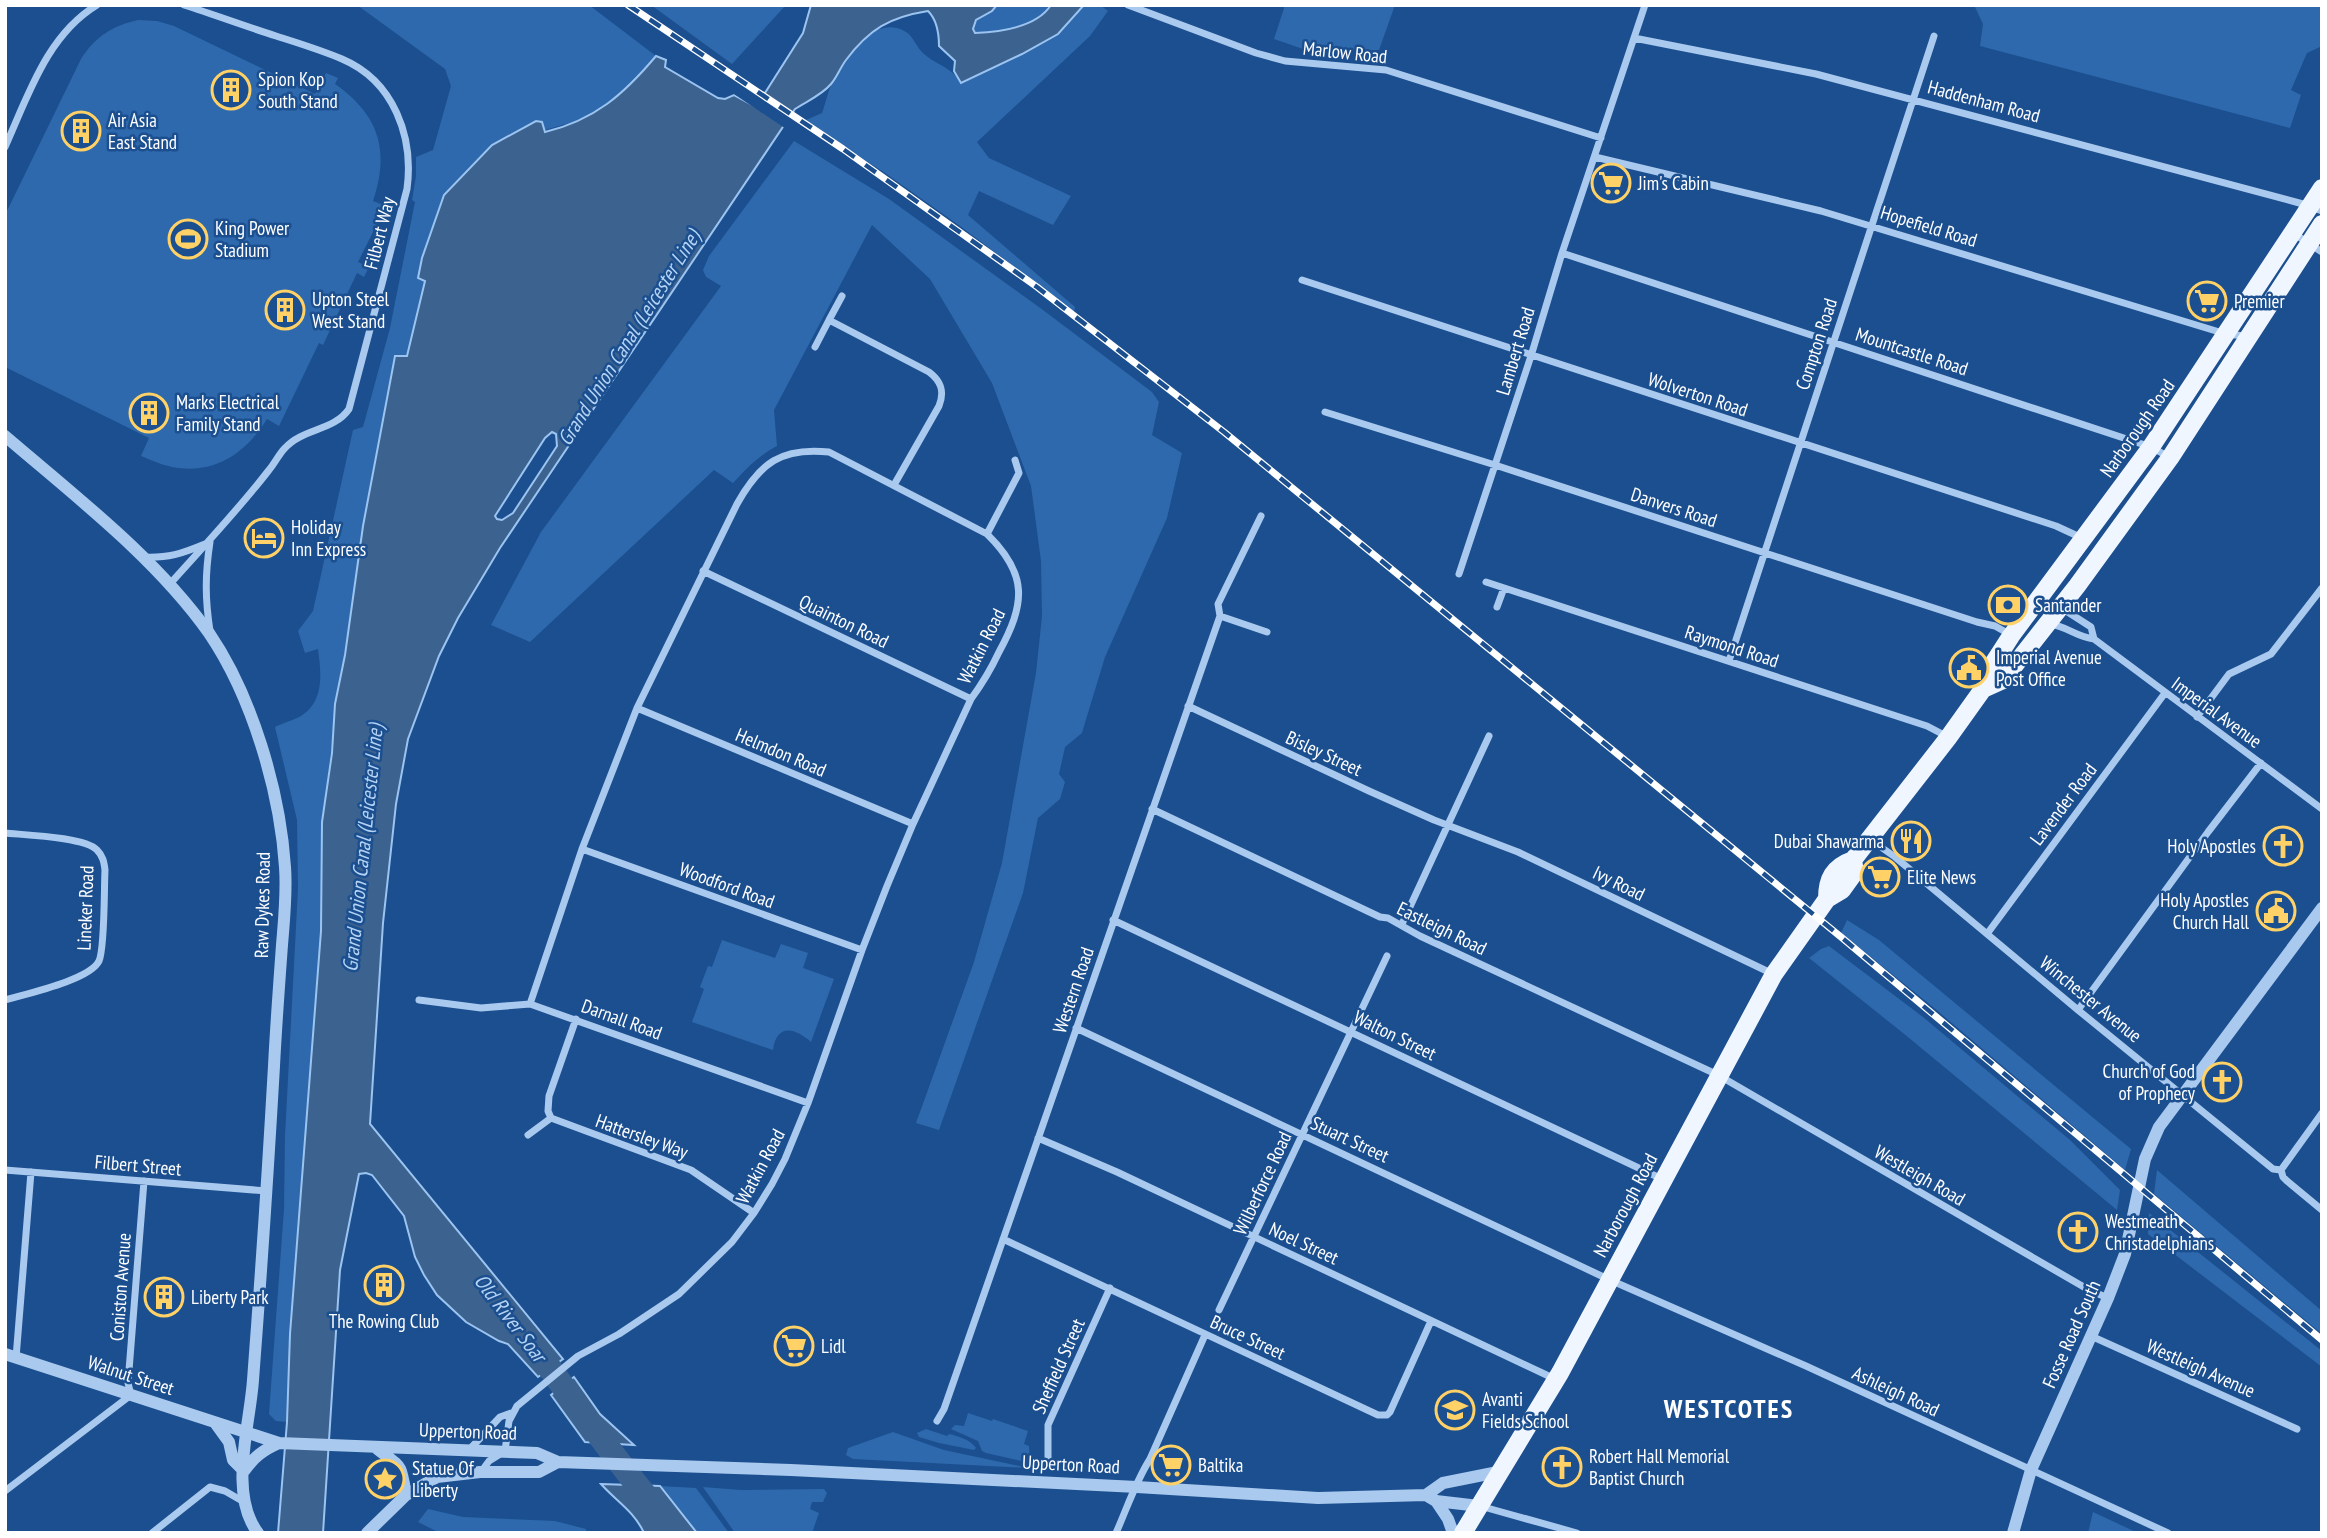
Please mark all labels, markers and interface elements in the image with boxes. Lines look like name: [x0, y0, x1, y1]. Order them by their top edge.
street label: Marlow Road: [1302, 36, 1388, 68]
place label: Spion Kop South Stand: [258, 67, 338, 113]
building icon: Spion Kop South Stand: [210, 69, 252, 111]
street label: Haddenham Road: [1925, 75, 2043, 127]
place label: Air Asia East Stand: [108, 108, 177, 154]
building icon: Air Asia East Stand: [60, 110, 102, 152]
supermarket icon: Jim's Cabin: [1590, 162, 1632, 204]
place label: Jim's Cabin: [1637, 171, 1709, 195]
street label: Filbert Way: [358, 193, 400, 272]
street label: Hopefield Road: [1878, 200, 1980, 252]
place label: King Power Stadium: [215, 216, 290, 262]
sports icon: King Power Stadium: [167, 218, 209, 260]
water label: Grand Union Canal (Leicester Line): [551, 223, 707, 450]
supermarket icon: Premier: [2186, 280, 2228, 322]
place label: Upton Steel West Stand: [312, 287, 390, 333]
building icon: Upton Steel West Stand: [264, 289, 306, 331]
place label: Premier: [2234, 289, 2285, 313]
street label: Compton Road: [1790, 295, 1842, 393]
street label: Lambert Road: [1490, 304, 1540, 398]
street label: Mountcastle Road: [1853, 322, 1971, 380]
street label: Wolverton Road: [1645, 367, 1751, 421]
street label: Narborough Road: [2094, 374, 2180, 482]
place label: Marks Electrical Family Stand: [176, 390, 280, 436]
building icon: Marks Electrical Family Stand: [128, 392, 170, 434]
street label: Danvers Road: [1628, 482, 1720, 532]
place label: Holiday Inn Express: [291, 515, 366, 561]
hotel icon: Holiday Inn Express: [243, 517, 285, 559]
bank icon: Santander: [1987, 584, 2029, 626]
street label: Quainton Road: [795, 589, 893, 653]
place label: Santander: [2035, 593, 2102, 617]
street label: Watkin Road: [952, 604, 1010, 688]
street label: Raymond Road: [1682, 620, 1782, 672]
place label: Imperial Avenue Post Office: [1996, 645, 2102, 691]
public building icon: Imperial Avenue Post Office: [1948, 647, 1990, 689]
street label: Imperial Avenue: [2167, 671, 2267, 753]
water label: Grand Union Canal (Leicester Line): [336, 721, 389, 973]
street label: Helmdon Road: [732, 722, 830, 782]
street label: Bisley Street: [1282, 725, 1367, 781]
street label: Lavender Road: [2024, 758, 2102, 850]
restaurant icon: Dubai Shawarma: [1890, 820, 1932, 862]
church icon: Holy Apostles: [2262, 825, 2304, 867]
place label: Dubai Shawarma: [1774, 829, 1884, 853]
place label: Holy Apostles: [2167, 834, 2256, 858]
street label: Raw Dykes Road: [249, 852, 275, 958]
supermarket icon: Elite News: [1859, 856, 1901, 898]
street label: Woodford Road: [676, 857, 778, 913]
street label: Ivy Road: [1589, 860, 1649, 906]
street label: Lineker Road: [72, 865, 98, 951]
place label: Elite News: [1907, 865, 1976, 889]
place label: Holy Apostles Church Hall: [2160, 888, 2250, 934]
public building icon: Holy Apostles Church Hall: [2255, 890, 2297, 932]
street label: Eastleigh Road: [1393, 896, 1491, 960]
street label: Western Road: [1047, 944, 1099, 1036]
street label: Winchester Avenue: [2035, 951, 2147, 1048]
street label: Darnall Road: [578, 993, 666, 1045]
street label: Walton Street: [1350, 1005, 1441, 1066]
place label: Church of God of Prophecy: [2103, 1059, 2196, 1105]
church icon: Church of God of Prophecy: [2201, 1061, 2243, 1103]
street label: Hattersley Way: [592, 1108, 692, 1164]
street label: Stuart Street: [1307, 1110, 1394, 1168]
street label: Watkin Road: [730, 1125, 790, 1207]
street label: Wilberforce Road: [1228, 1127, 1296, 1239]
street label: Westleigh Road: [1870, 1139, 1970, 1211]
street label: Filbert Street: [94, 1149, 183, 1181]
street label: Narborough Road: [1588, 1149, 1662, 1261]
place label: Westmeath Christadelphians: [2105, 1209, 2214, 1255]
church icon: Westmeath Christadelphians: [2057, 1211, 2099, 1253]
street label: Noel Street: [1265, 1216, 1343, 1270]
street label: Coniston Avenue: [104, 1232, 136, 1342]
building icon: The Rowing Club: [363, 1264, 405, 1306]
water label: Old River Soar: [468, 1268, 554, 1370]
building icon: Liberty Park: [143, 1276, 185, 1318]
street label: Fosse Road South: [2037, 1276, 2105, 1392]
place label: Liberty Park: [191, 1285, 269, 1309]
place label: The Rowing Club: [329, 1309, 439, 1333]
street label: Bruce Street: [1207, 1309, 1290, 1365]
street label: Sheffield Street: [1026, 1314, 1090, 1417]
supermarket icon: Lidl: [773, 1325, 815, 1367]
street label: Westleigh Avenue: [2143, 1333, 2259, 1403]
place label: Lidl: [821, 1334, 846, 1358]
street label: Walnut Street: [85, 1350, 178, 1400]
street label: Ashleigh Road: [1849, 1360, 1943, 1422]
place label: Avanti Fields School: [1482, 1387, 1570, 1433]
school or university icon: Avanti Fields School: [1434, 1389, 1476, 1431]
district label: WESTCOTES: [1663, 1392, 1794, 1425]
street label: Upperton Road: [419, 1417, 517, 1445]
supermarket icon: Baltika: [1150, 1444, 1192, 1486]
place label: Robert Hall Memorial Baptist Church: [1589, 1444, 1730, 1490]
church icon: Robert Hall Memorial Baptist Church: [1541, 1446, 1583, 1488]
street label: Upperton Road: [1021, 1449, 1121, 1479]
place label: Baltika: [1198, 1453, 1243, 1477]
place label: Statue Of Liberty: [412, 1456, 475, 1502]
place icon: Statue Of Liberty: [364, 1458, 406, 1500]

